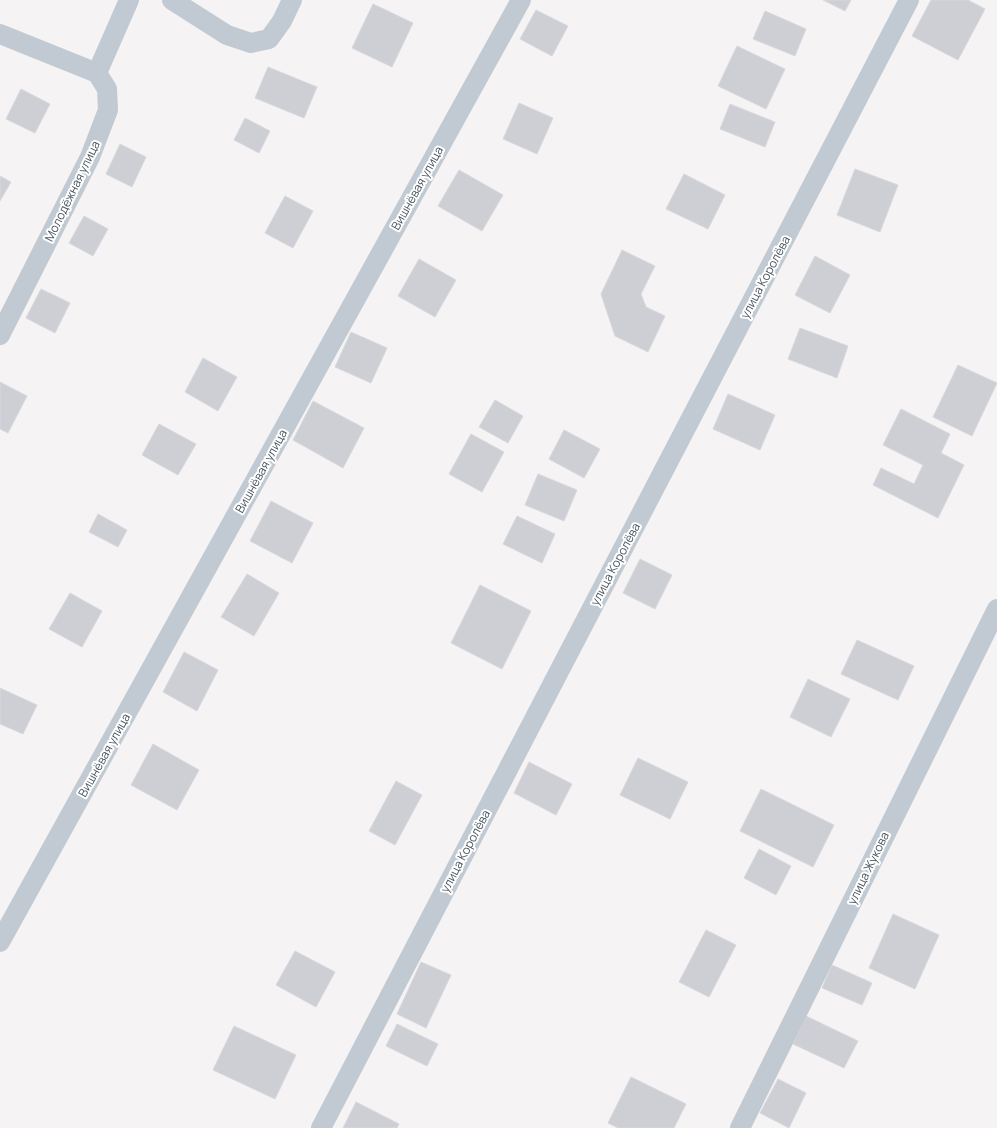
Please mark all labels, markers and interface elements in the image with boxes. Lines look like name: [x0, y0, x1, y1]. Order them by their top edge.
street label: Молодёжная улица: [40, 138, 104, 244]
street label: Вишнёвая улица: [387, 143, 447, 233]
street label: улица Королёва: [736, 233, 794, 321]
street label: Вишнёвая улица: [231, 426, 291, 516]
street label: улица Королёва: [586, 520, 644, 608]
street label: Вишнёвая улица: [74, 710, 134, 800]
street label: улица Королёва: [436, 807, 494, 895]
street label: улица Жукова: [843, 829, 893, 907]

